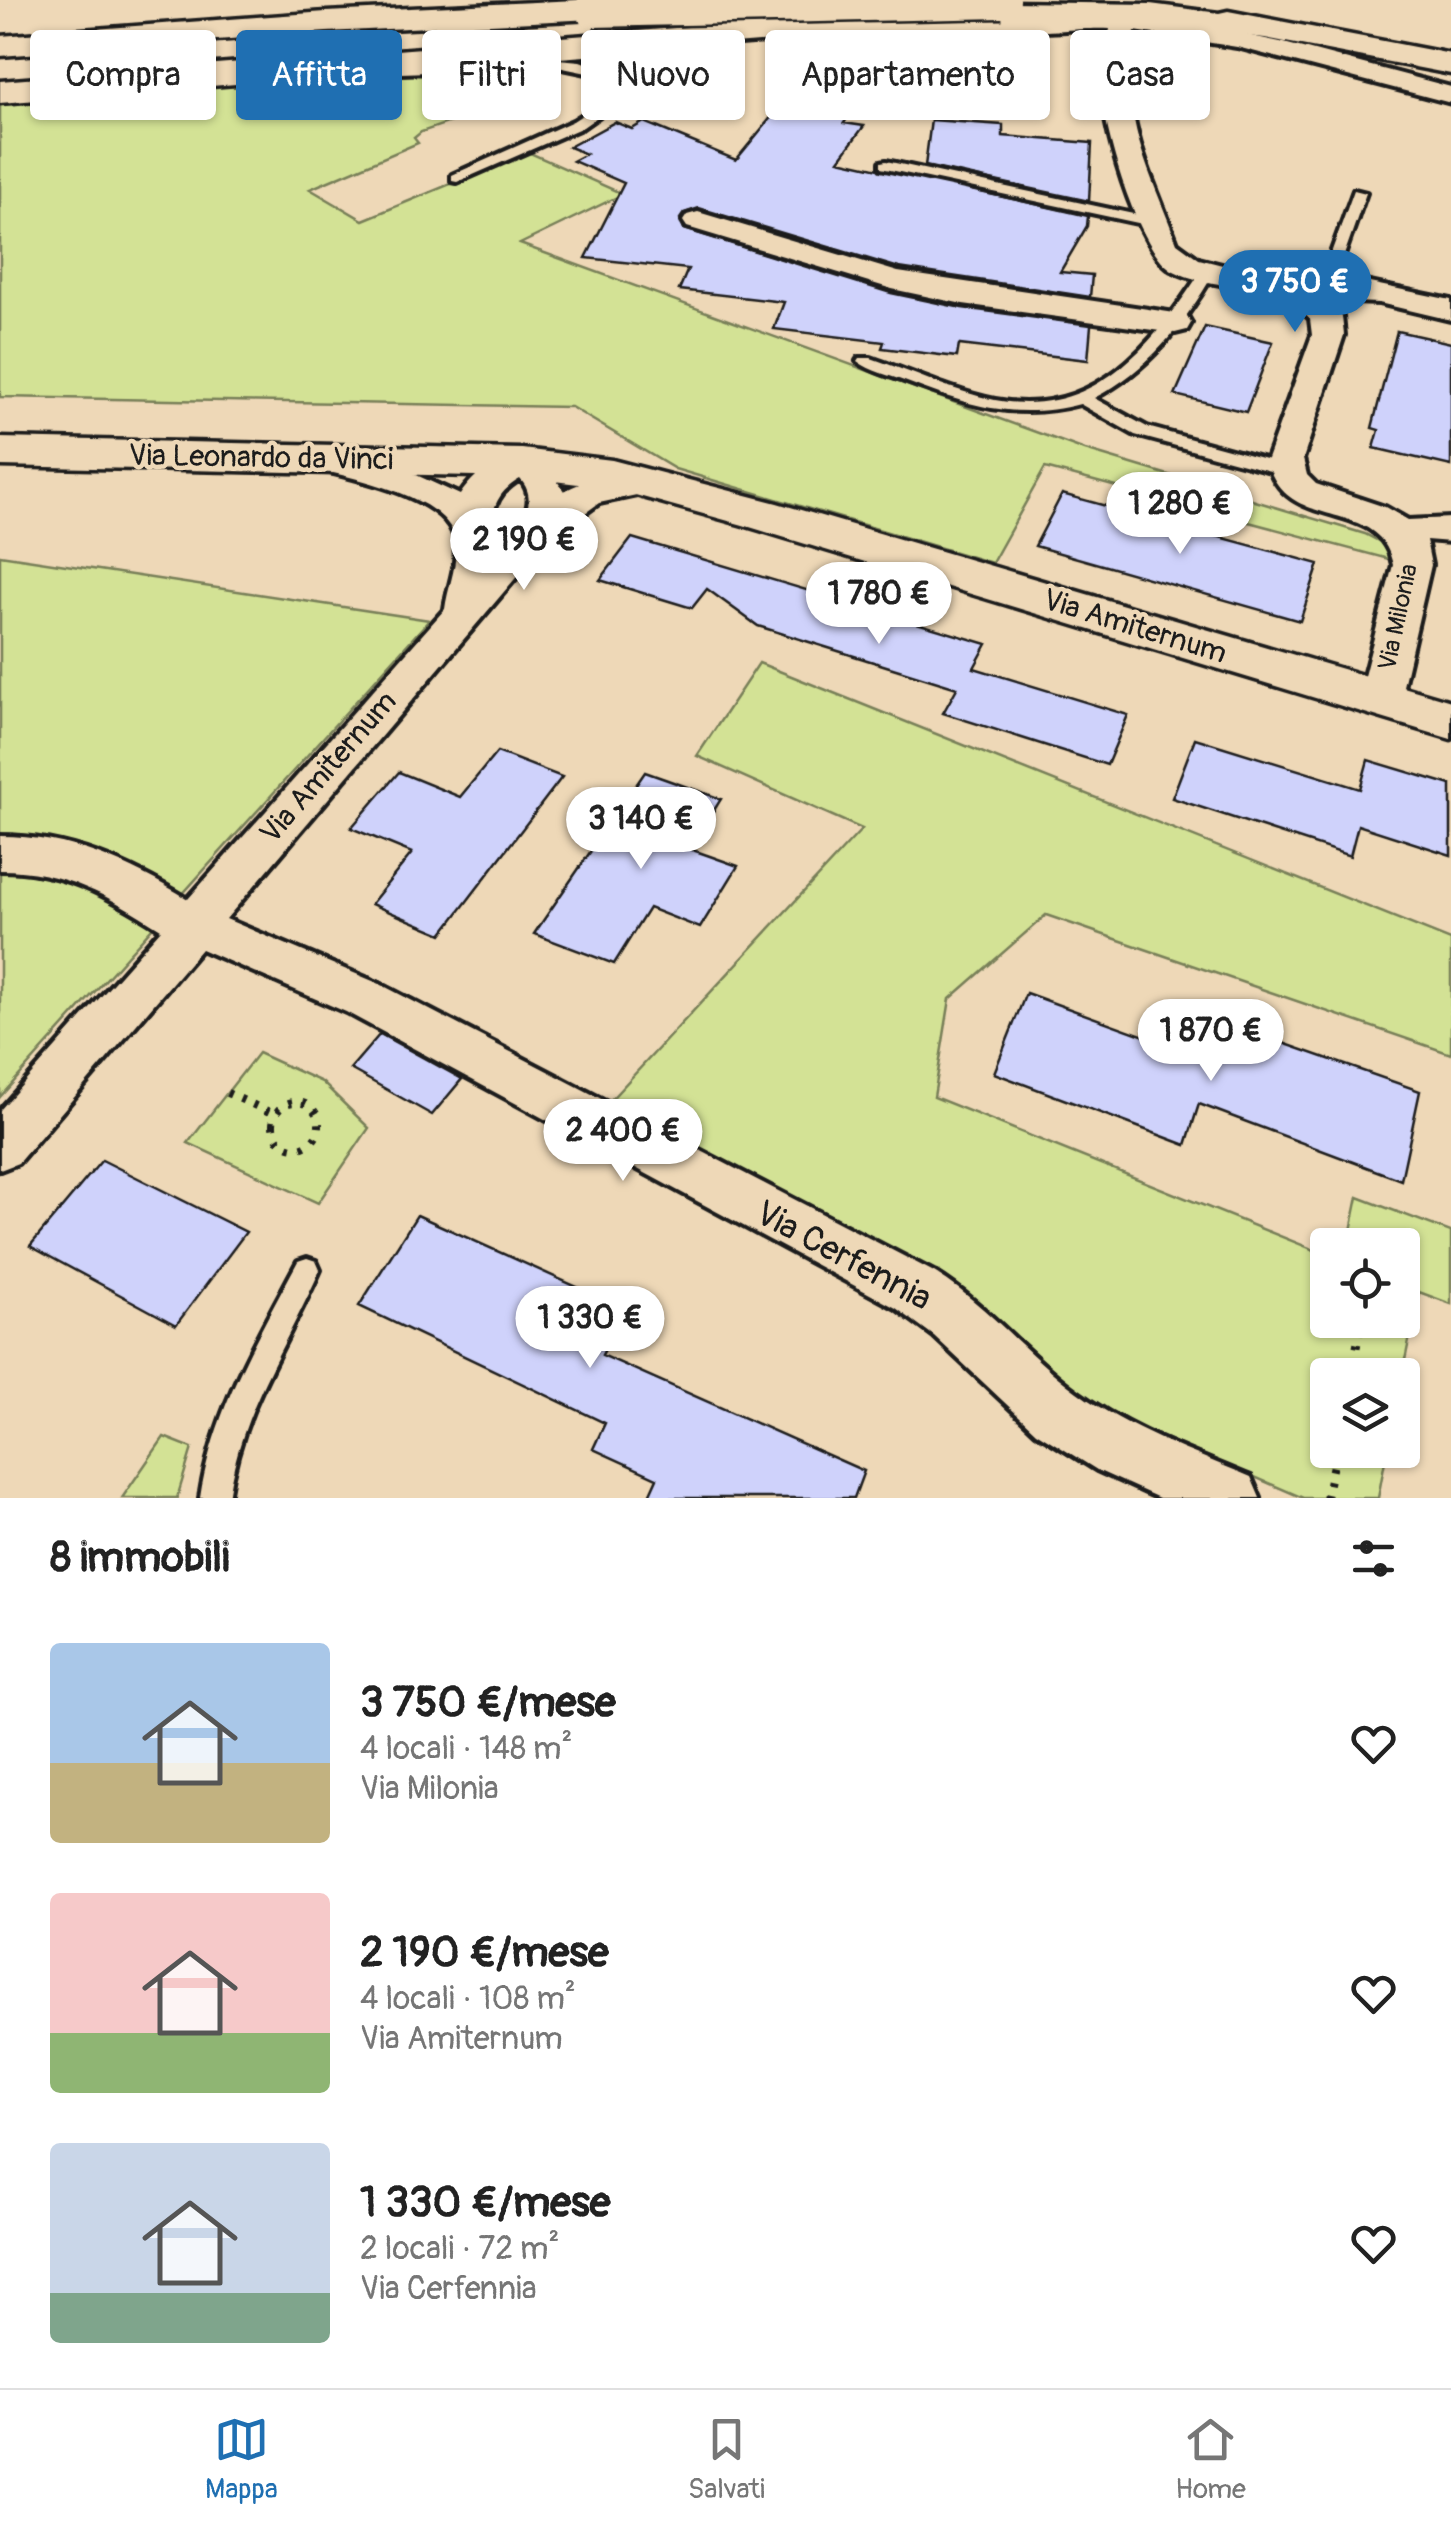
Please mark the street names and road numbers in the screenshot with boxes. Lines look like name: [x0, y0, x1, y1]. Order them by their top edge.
street label: Via Leonardo da Vinci: [128, 437, 394, 478]
street label: Via Milonia: [1372, 561, 1425, 673]
street label: Via Amiternum: [1039, 581, 1231, 672]
street label: Via Amiternum: [252, 683, 405, 851]
street label: Via Cerfennia: [748, 1191, 939, 1321]

